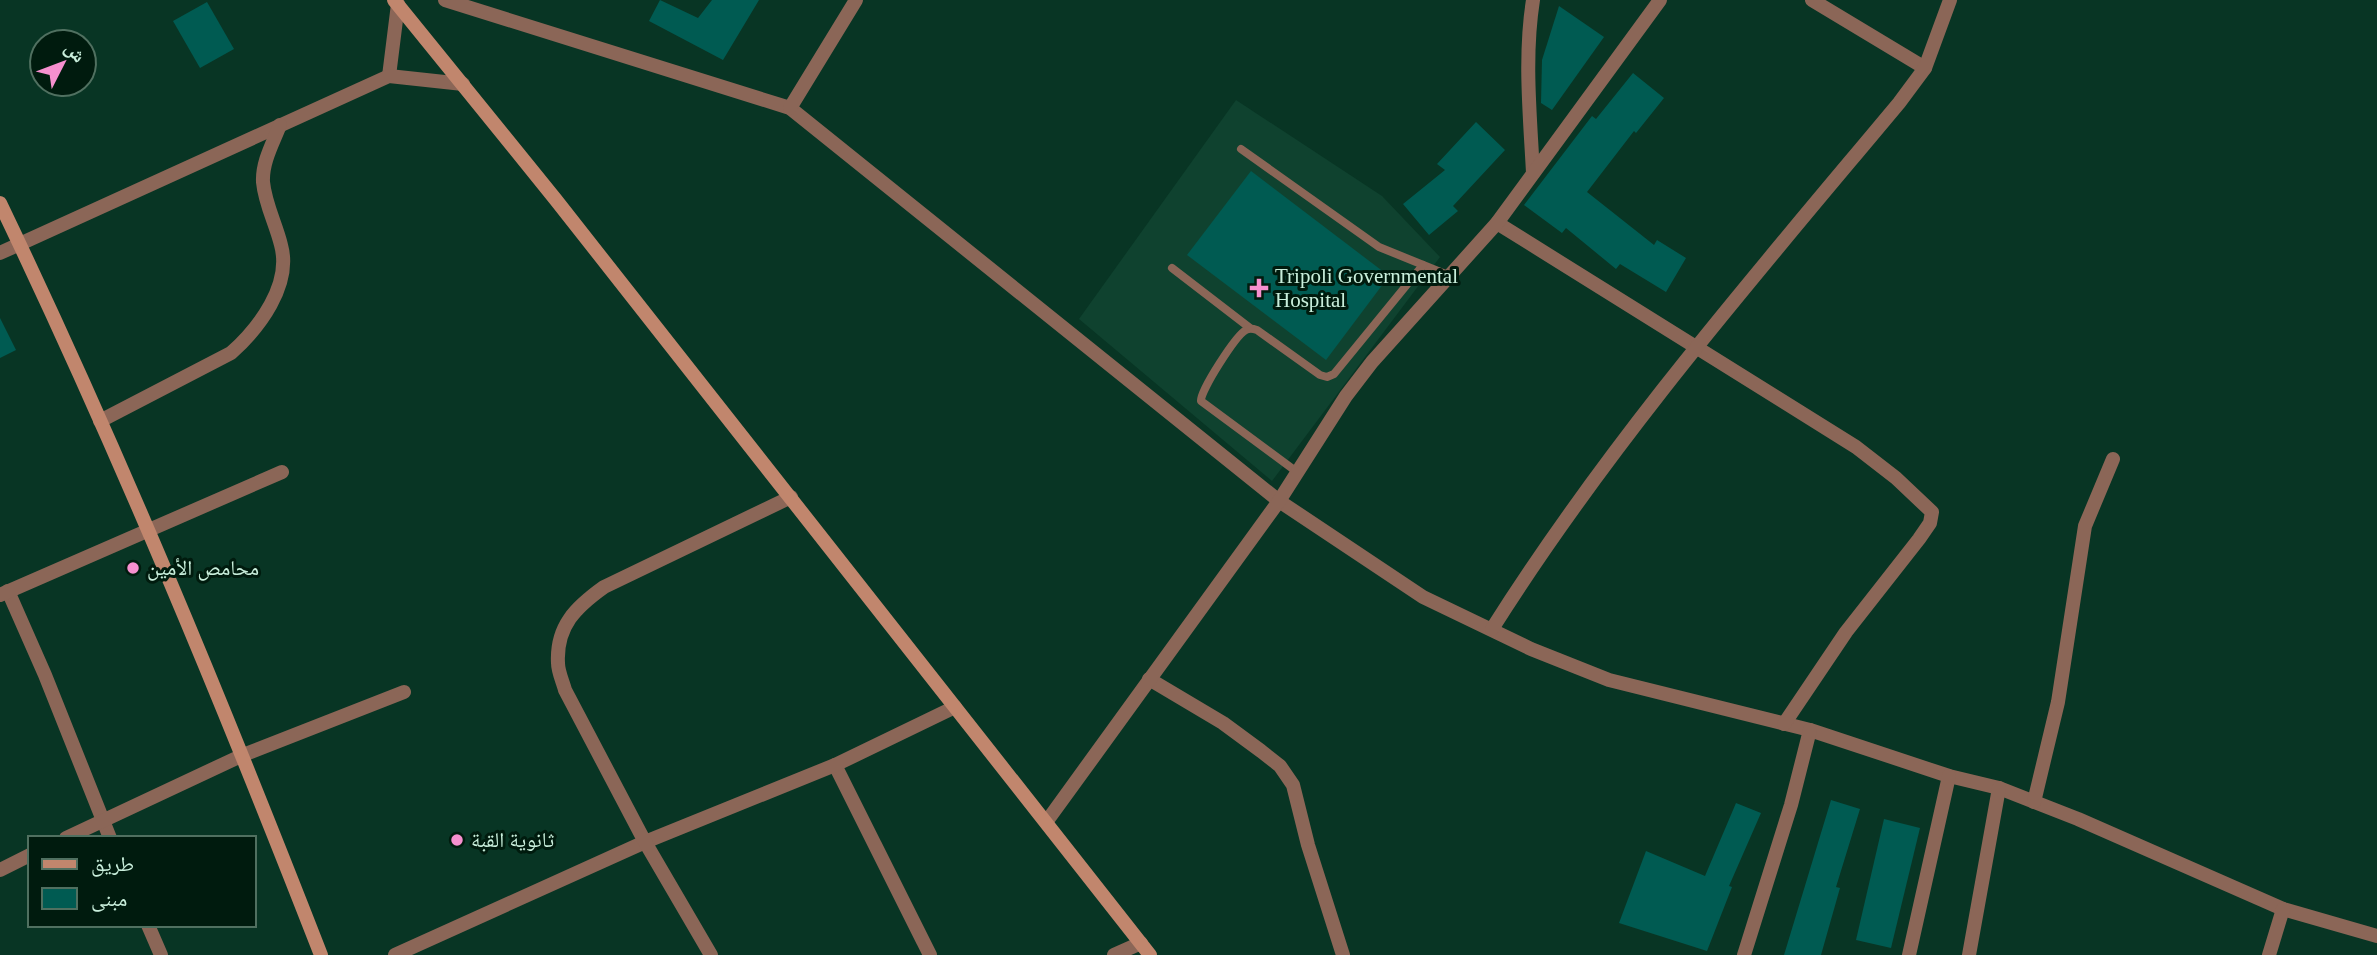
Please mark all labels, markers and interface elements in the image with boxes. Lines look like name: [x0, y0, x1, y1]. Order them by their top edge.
north arrow: [28, 28, 98, 98]
text: ش: [60, 37, 90, 67]
place label: Tripoli Governmental Hospital: [1275, 264, 1458, 312]
marker: Tripoli Governmental Hospital: [1249, 278, 1269, 298]
place label: محامص الأمين: [147, 556, 259, 581]
marker: محامص الأمين: [125, 560, 141, 576]
place label: ثانوية القبة: [471, 828, 554, 852]
marker: ثانوية القبة: [449, 832, 465, 848]
legend: [28, 836, 256, 927]
text: طريق: [91, 852, 134, 877]
text: مبنى: [91, 887, 127, 912]

